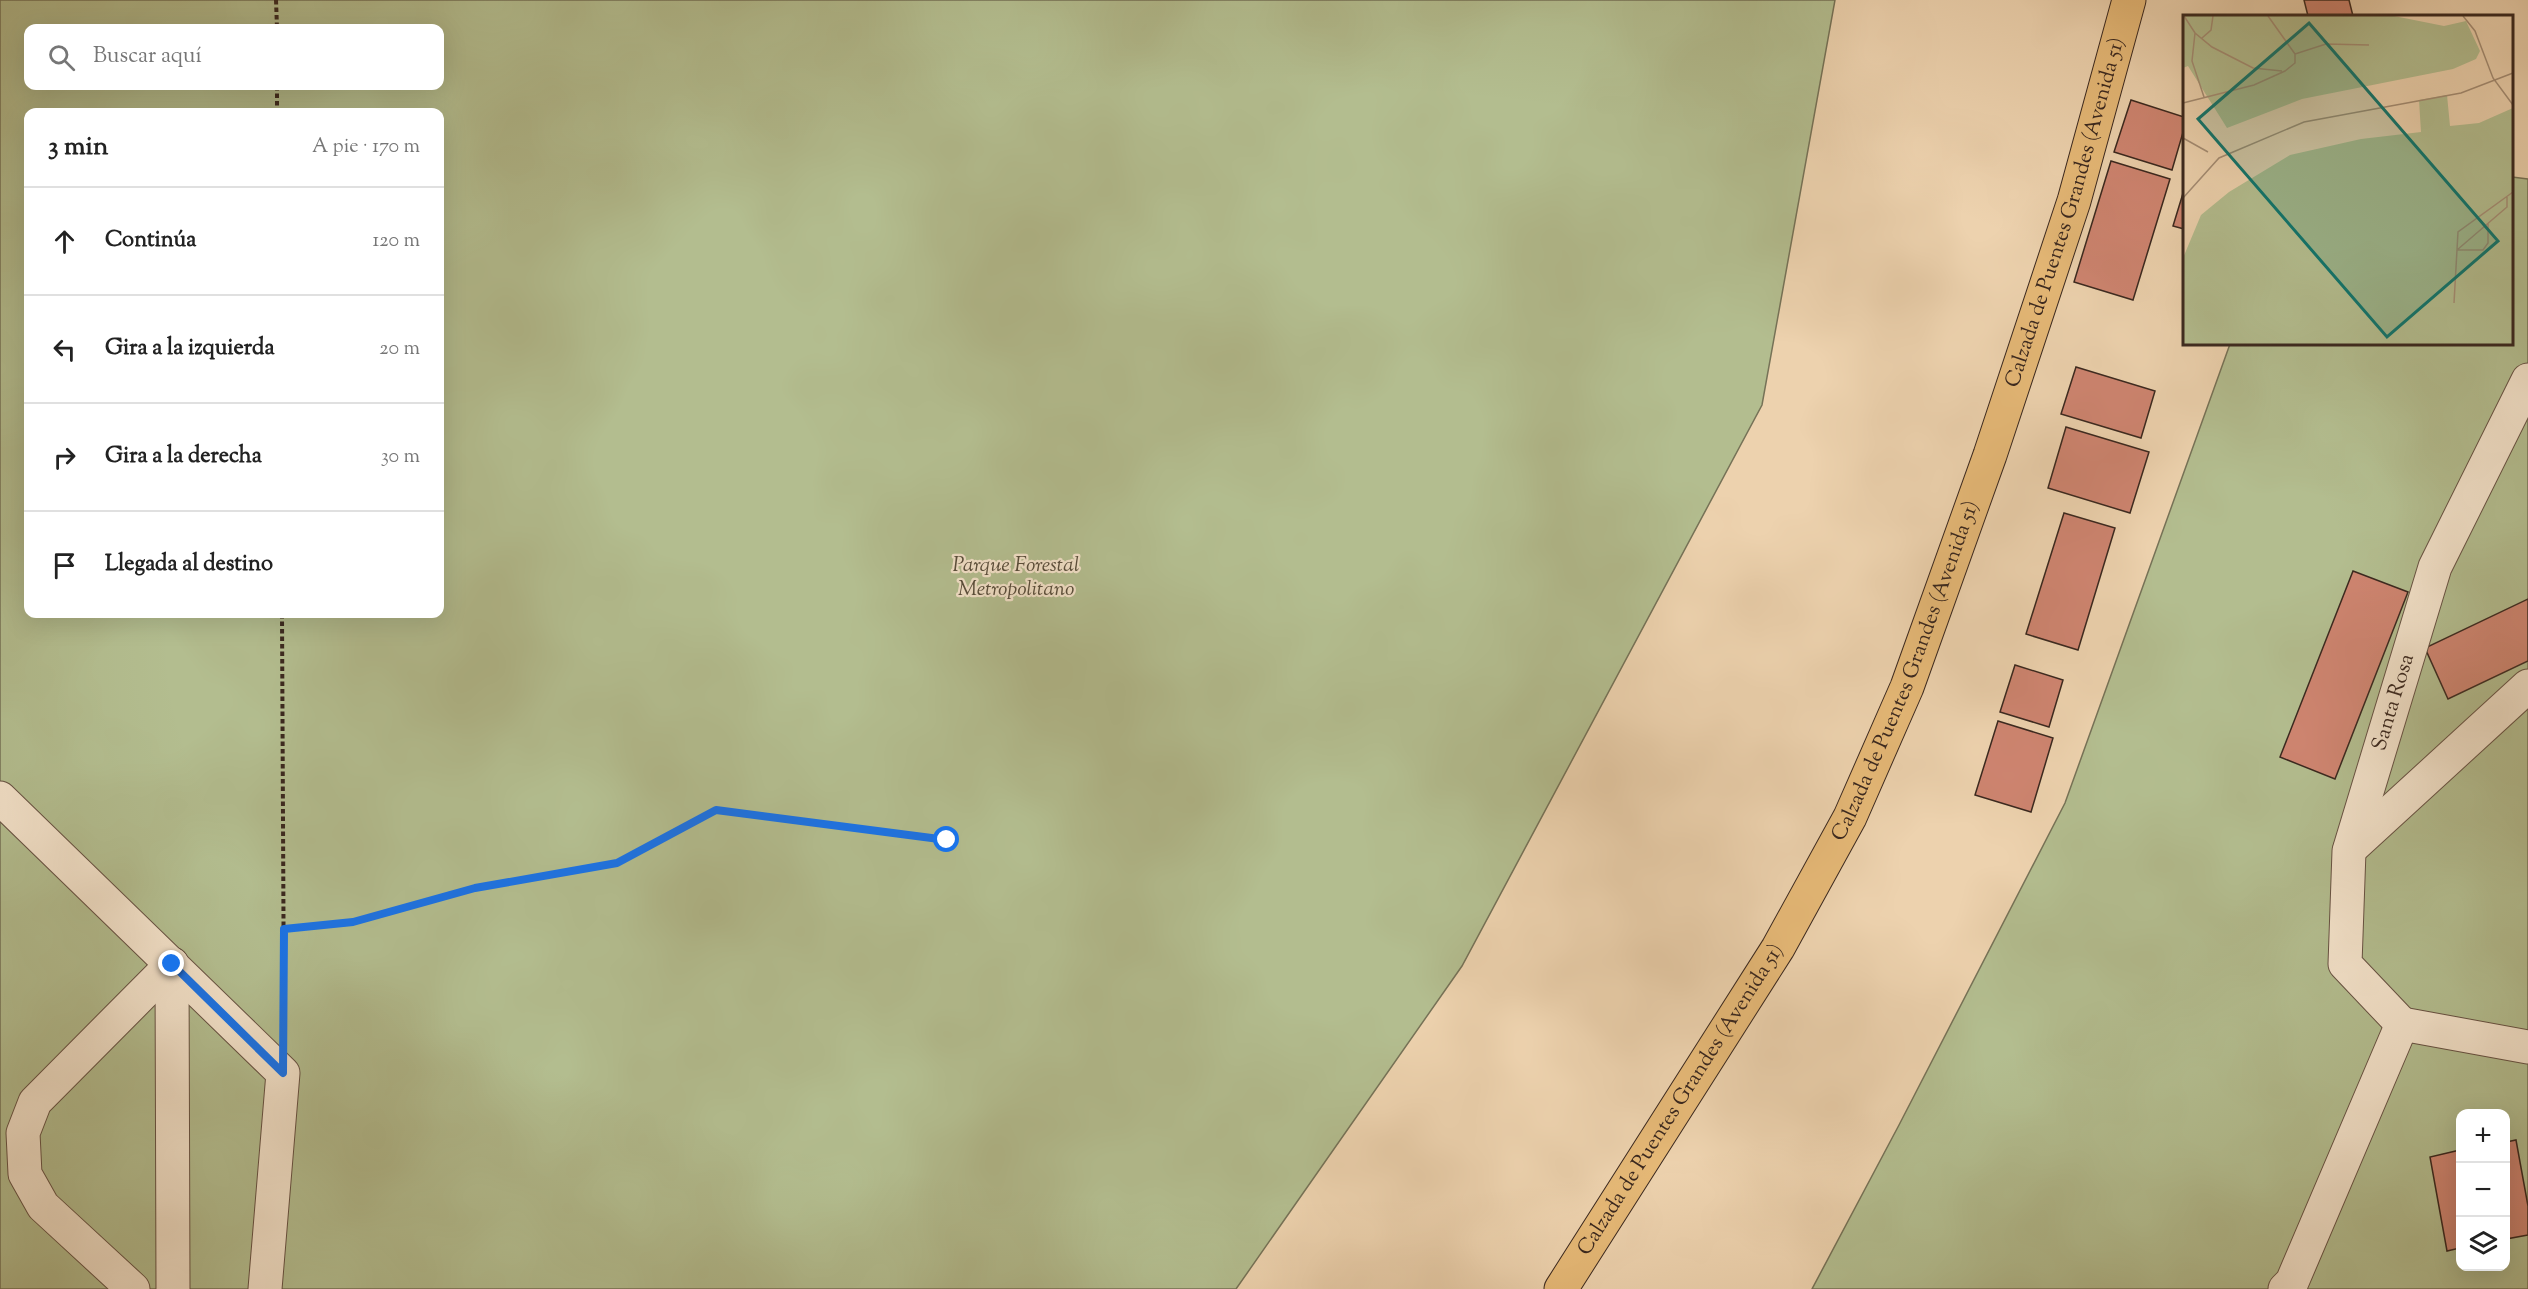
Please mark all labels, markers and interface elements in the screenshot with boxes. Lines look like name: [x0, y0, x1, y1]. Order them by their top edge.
inset map: [2183, 15, 2513, 345]
search box: [24, 24, 444, 90]
street label: Calzada de Puentes Grandes (Avenida 51): [1998, 34, 2133, 392]
icon: search: [45, 41, 78, 74]
text: Buscar aquí: [93, 41, 202, 73]
text: 3 min: [48, 129, 108, 166]
text: A pie · 170 m: [312, 133, 420, 162]
icon: ahead: [48, 225, 81, 258]
text: Continúa: [105, 225, 196, 257]
text: 120 m: [372, 227, 420, 256]
icon: left: [48, 333, 81, 366]
text: Gira a la izquierda: [105, 333, 275, 365]
text: 20 m: [379, 335, 420, 364]
icon: right: [48, 441, 81, 474]
text: Gira a la derecha: [105, 441, 262, 473]
text: 30 m: [381, 443, 420, 472]
street label: Calzada de Puentes Grandes (Avenida 51): [1824, 497, 1987, 847]
icon: arrive: [48, 549, 81, 582]
text: Llegada al destino: [105, 549, 273, 581]
park label: Parque Forestal Metropolitano: [953, 551, 1079, 605]
street label: Santa Rosa: [2365, 650, 2423, 755]
route start: [933, 826, 959, 852]
street label: Calzada de Puentes Grandes (Avenida 51): [1571, 938, 1792, 1262]
route end: [158, 950, 184, 976]
map controls: [2456, 1109, 2510, 1271]
button: +: [2456, 1109, 2510, 1163]
button: −: [2456, 1163, 2510, 1217]
button: layers: [2456, 1217, 2510, 1271]

